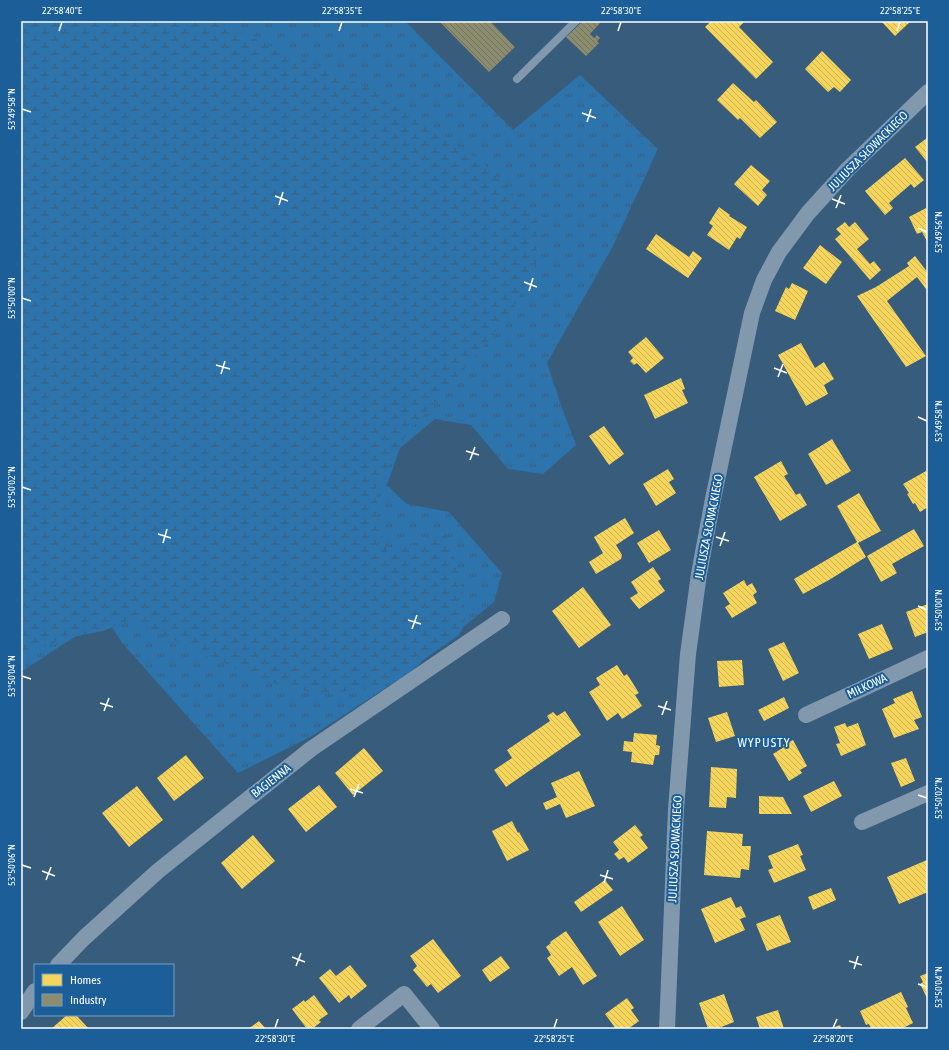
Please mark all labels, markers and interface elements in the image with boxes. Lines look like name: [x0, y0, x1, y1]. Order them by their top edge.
text: 22°58'40"E: [42, 5, 83, 16]
text: 22°58'35"E: [322, 5, 363, 16]
text: 22°58'30"E: [601, 5, 642, 16]
text: 22°58'25"E: [880, 5, 921, 16]
text: 53°49'58"N: [6, 88, 17, 130]
street label: JULIUSZA SŁOWACKIEGO: [825, 108, 911, 194]
text: 53°49'56"N: [933, 211, 944, 253]
text: 53°50'00"N: [6, 277, 17, 319]
text: 53°49'58"N: [933, 400, 944, 442]
text: 53°50'02"N: [6, 466, 17, 508]
street label: JULIUSZA SŁOWACKIEGO: [692, 473, 726, 581]
text: 53°50'00"N: [933, 589, 944, 631]
text: 53°50'04"N: [6, 655, 17, 697]
street label: MIŁKOWA: [845, 671, 889, 701]
district label: WYPUSTY: [737, 735, 791, 750]
street label: BAGIENNA: [249, 761, 294, 801]
text: 53°50'02"N: [933, 777, 944, 819]
street label: JULIUSZA SŁOWACKIEGO: [665, 795, 685, 903]
text: 53°50'06"N: [6, 844, 17, 886]
legend: [34, 964, 174, 1016]
text: 53°50'04"N: [933, 966, 944, 1008]
text: Homes: [70, 973, 101, 987]
text: Industry: [70, 993, 107, 1007]
text: 22°58'30"E: [255, 1033, 296, 1044]
text: 22°58'25"E: [534, 1033, 575, 1044]
text: 22°58'20"E: [813, 1033, 854, 1044]

